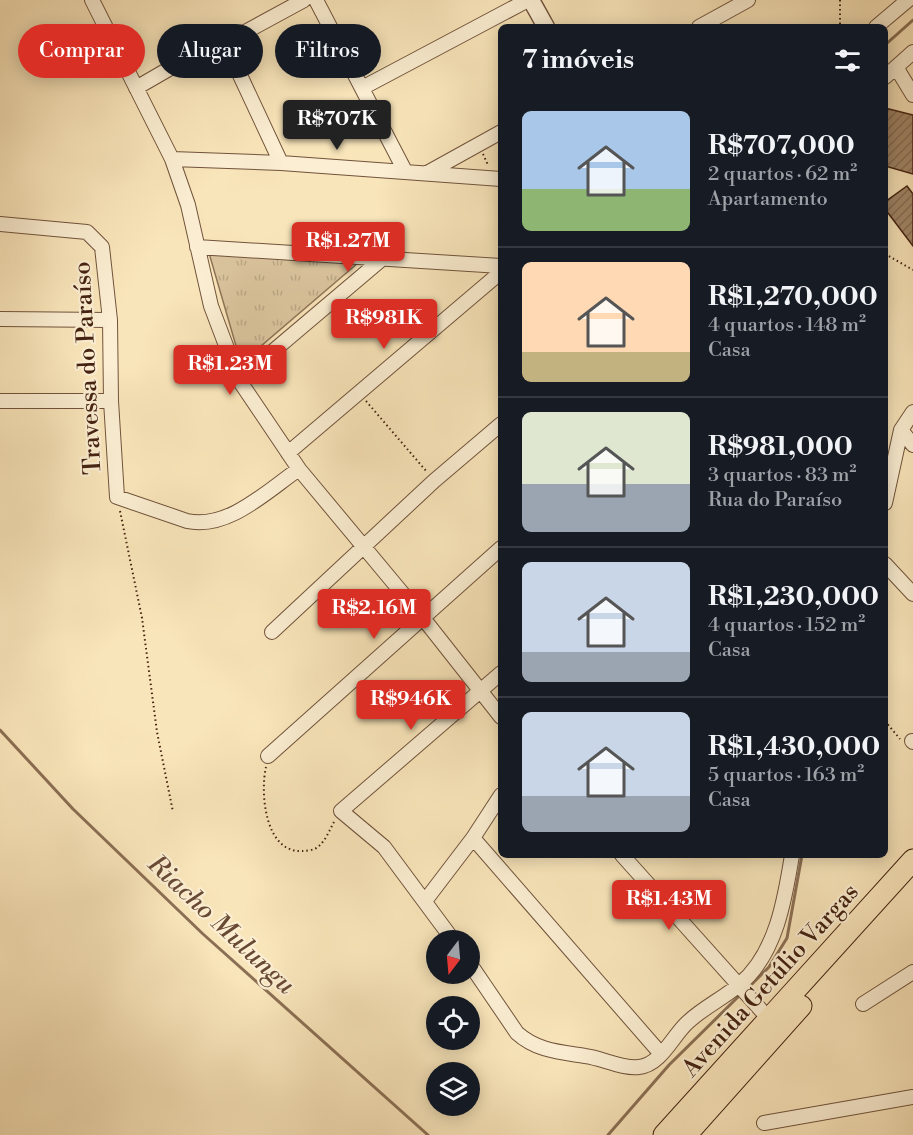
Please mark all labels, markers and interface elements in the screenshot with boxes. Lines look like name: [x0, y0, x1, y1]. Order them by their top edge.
chip: Comprar: [18, 24, 145, 78]
chip: Alugar: [157, 24, 263, 78]
chip: Filtros: [275, 24, 381, 78]
text: 7 imóveis: [522, 44, 634, 76]
icon: filters: [831, 44, 864, 77]
pin: R$707K: [288, 100, 386, 151]
text: R$707K: [297, 107, 377, 132]
text: R$707,000: [708, 130, 855, 162]
icon: home: [570, 135, 642, 207]
text: 2 quartos · 62 m²: [708, 162, 857, 187]
text: Apartamento: [708, 187, 828, 212]
pin: R$1.27M: [293, 222, 403, 273]
text: R$1.27M: [306, 229, 390, 254]
street label: Travessa do Paraíso: [67, 261, 109, 475]
text: R$1,270,000: [708, 281, 878, 313]
icon: home: [570, 286, 642, 358]
pin: R$981K: [335, 299, 433, 350]
text: R$981K: [345, 306, 423, 331]
text: 4 quartos · 148 m²: [708, 313, 866, 338]
text: Casa: [708, 338, 751, 363]
pin: R$1.23M: [175, 345, 285, 396]
text: R$1.23M: [188, 352, 273, 377]
text: R$981,000: [708, 431, 853, 463]
icon: home: [570, 436, 642, 508]
text: 3 quartos · 83 m²: [708, 463, 857, 488]
text: Rua do Paraíso: [708, 488, 842, 513]
text: R$1,230,000: [708, 581, 879, 613]
icon: home: [570, 586, 642, 658]
pin: R$2.16M: [319, 589, 429, 640]
text: R$2.16M: [332, 596, 416, 621]
text: 4 quartos · 152 m²: [708, 613, 865, 638]
text: Casa: [708, 638, 751, 663]
pin: R$946K: [362, 680, 460, 731]
text: R$946K: [370, 687, 452, 712]
text: R$1,430,000: [708, 731, 880, 763]
icon: home: [570, 736, 642, 808]
text: 5 quartos · 163 m²: [708, 763, 864, 788]
text: Casa: [708, 788, 751, 813]
water label: Riacho Mulungu: [140, 848, 302, 1001]
street label: Avenida Getúlio Vargas: [675, 878, 866, 1084]
pin: R$1.43M: [614, 880, 724, 931]
text: R$1.43M: [626, 887, 712, 912]
north arrow: [426, 930, 480, 984]
map controls: [426, 930, 480, 1116]
button: locate: [426, 996, 480, 1050]
button: layers: [426, 1062, 480, 1116]

